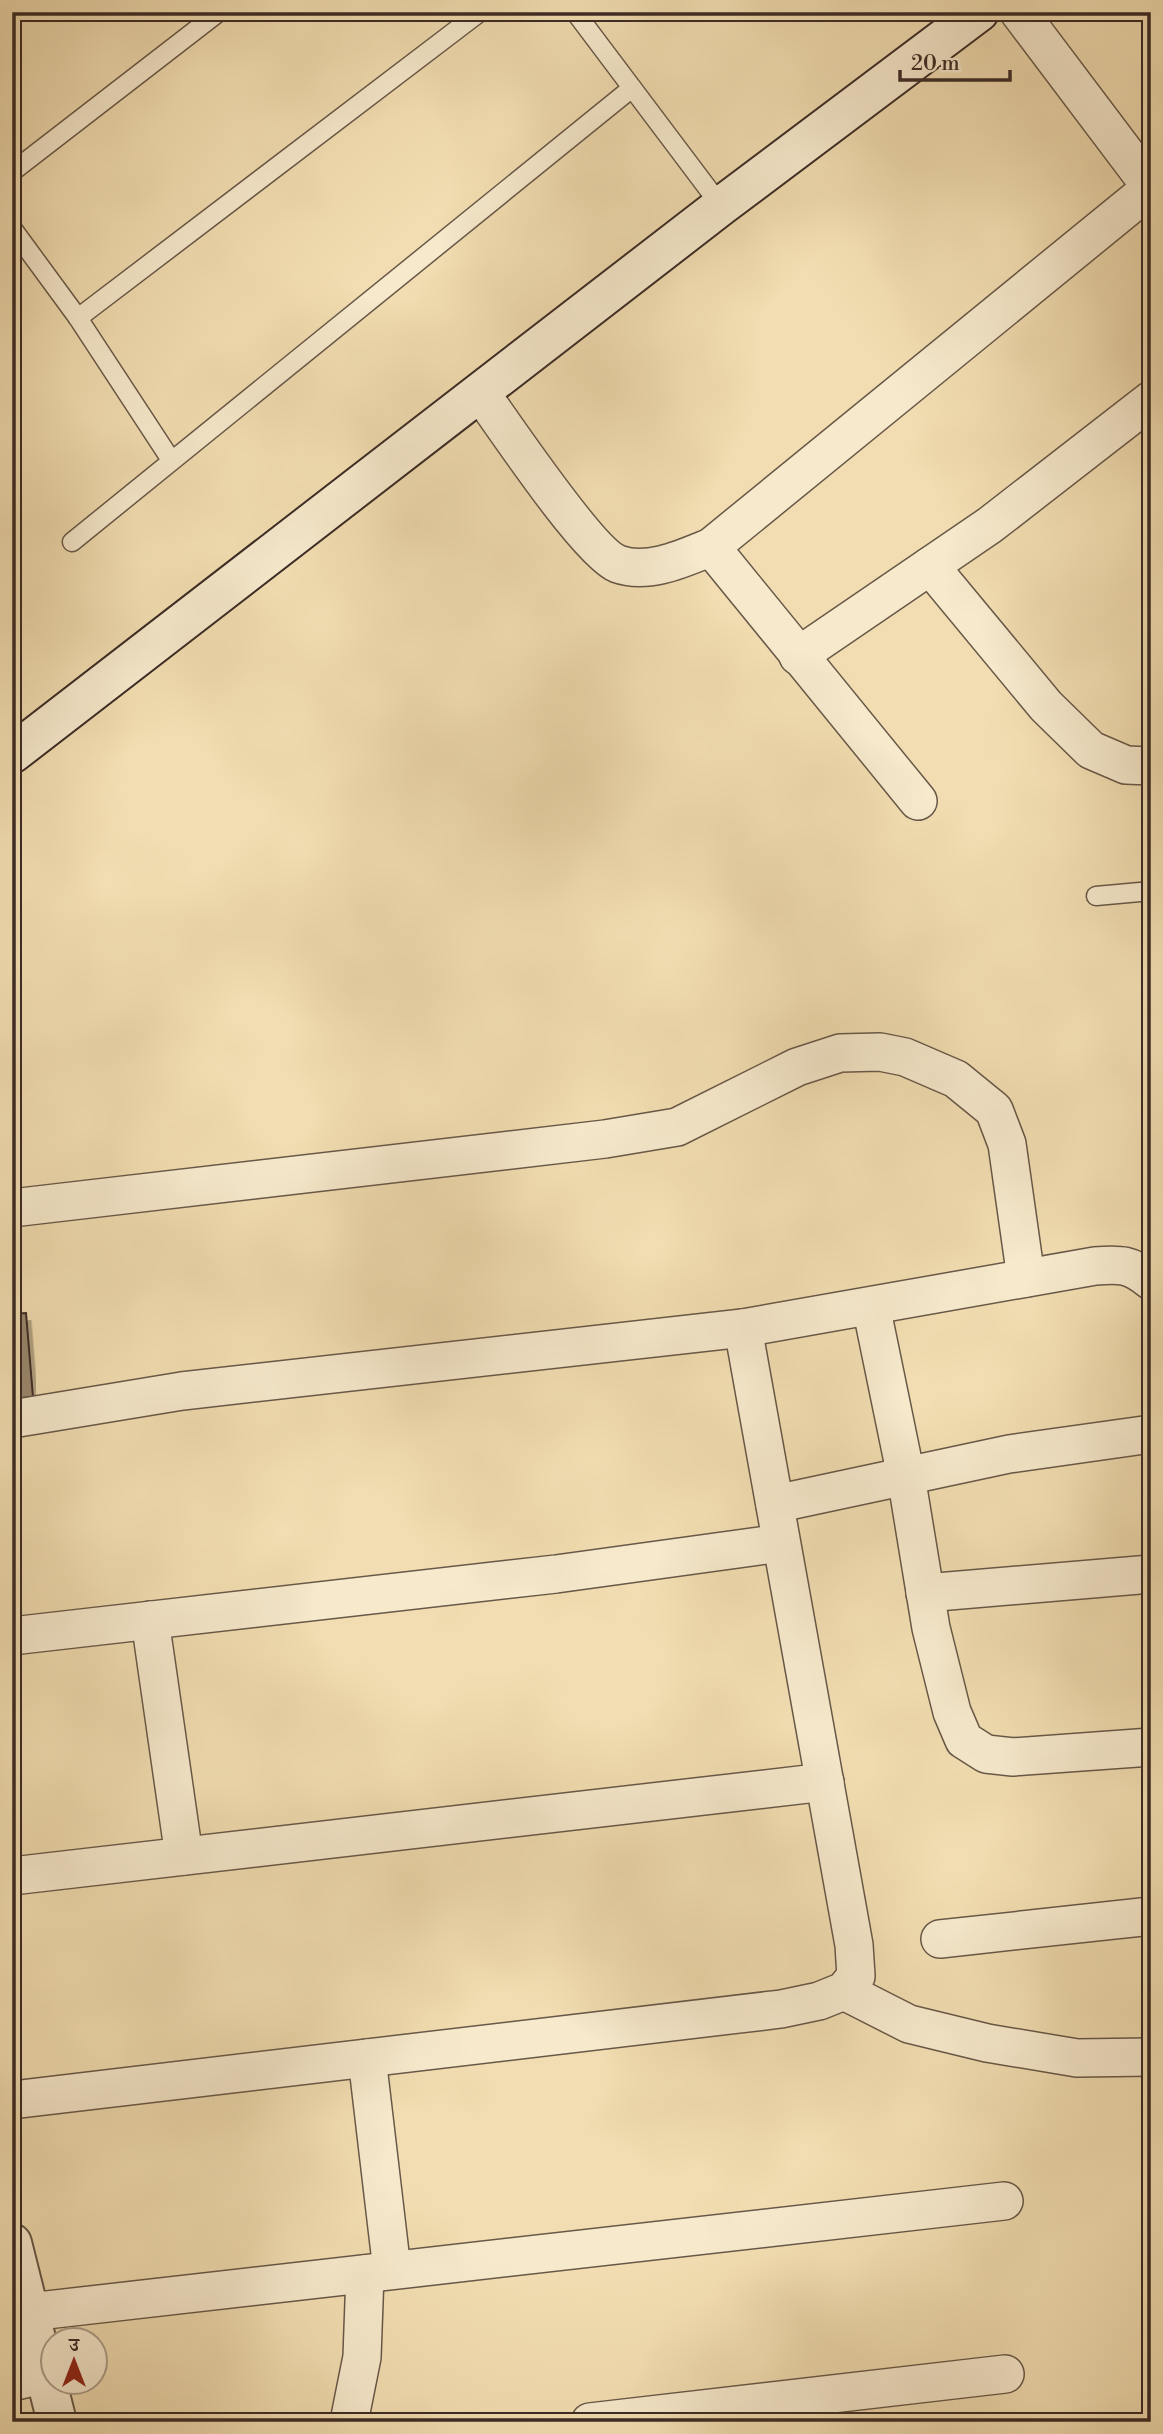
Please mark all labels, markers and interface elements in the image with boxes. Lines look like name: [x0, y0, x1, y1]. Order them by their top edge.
scale bar: [900, 38, 1011, 82]
text: 20 m: [911, 51, 960, 77]
north arrow: [38, 2326, 108, 2396]
text: उ: [67, 2333, 80, 2357]

